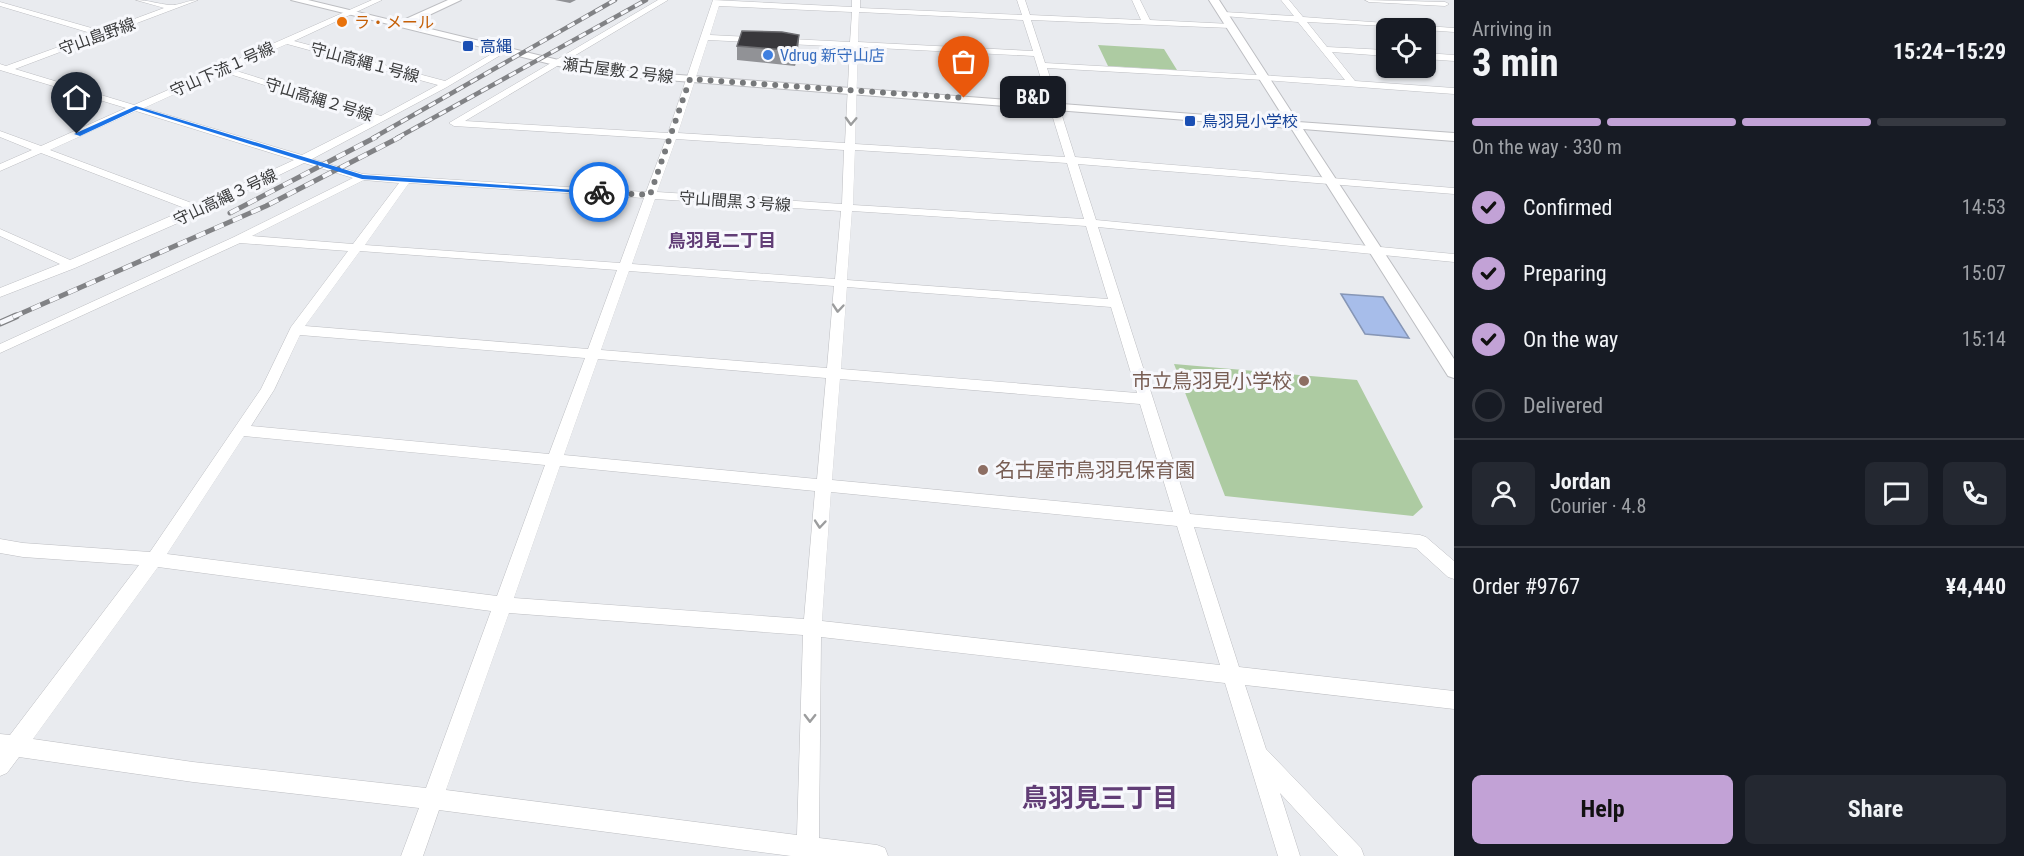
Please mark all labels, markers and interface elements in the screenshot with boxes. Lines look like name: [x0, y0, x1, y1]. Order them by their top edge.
place label: ラ・メール: [354, 13, 434, 32]
street label: 守山島野線: [56, 14, 138, 59]
marker: ラ・メール: [335, 15, 349, 29]
text: Arriving in: [1472, 17, 1552, 41]
map controls: [1376, 18, 1436, 78]
button: locate: [1376, 18, 1436, 78]
pin: [938, 36, 989, 98]
place label: 高縄: [480, 37, 512, 56]
street label: 守山下流１号線: [167, 38, 277, 101]
street label: 守山高縄１号線: [308, 39, 421, 86]
marker: 高縄: [461, 39, 475, 53]
text: 15:24–15:29: [1893, 39, 2006, 64]
text: 3 min: [1472, 40, 1559, 86]
icon: bag: [947, 45, 980, 78]
place label: Vdrug 新守山店: [780, 46, 885, 65]
marker: Vdrug 新守山店: [761, 48, 775, 62]
street label: 瀬古屋敷２号線: [561, 54, 675, 87]
pin: [51, 72, 102, 134]
street label: 守山高縄２号線: [263, 74, 375, 125]
callout: B&D: [1000, 77, 1066, 119]
icon: home: [60, 81, 93, 114]
text: B&D: [1016, 85, 1050, 109]
place label: 鳥羽見小学校: [1202, 112, 1298, 131]
marker: 鳥羽見小学校: [1183, 114, 1197, 128]
one-way arrow: [844, 117, 857, 126]
text: On the way · 330 m: [1472, 135, 1622, 159]
courier: [569, 162, 629, 222]
street label: 守山高縄３号線: [170, 165, 280, 230]
icon: bike: [583, 176, 616, 209]
street label: 守山間黒３号線: [678, 188, 791, 215]
icon: check: [1472, 191, 1505, 224]
text: Confirmed: [1523, 195, 1612, 220]
text: 14:53: [1962, 195, 2006, 219]
district label: 鳥羽見二丁目: [668, 230, 776, 251]
icon: check: [1472, 257, 1505, 290]
text: Preparing: [1523, 261, 1607, 286]
text: 15:07: [1962, 261, 2006, 285]
one-way arrow: [832, 304, 845, 313]
icon: check: [1472, 323, 1505, 356]
text: On the way: [1523, 327, 1618, 352]
text: 15:14: [1962, 327, 2006, 351]
place label: 市立鳥羽見小学校: [1132, 369, 1292, 393]
marker: 市立鳥羽見小学校: [1297, 374, 1311, 388]
text: Delivered: [1523, 393, 1603, 418]
place label: 名古屋市鳥羽見保育園: [995, 458, 1195, 482]
button: person: [1472, 462, 1535, 525]
button: chat: [1865, 462, 1928, 525]
button: phone: [1943, 462, 2006, 525]
marker: 名古屋市鳥羽見保育園: [976, 463, 990, 477]
text: Jordan: [1550, 469, 1611, 494]
text: Courier · 4.8: [1550, 494, 1646, 518]
one-way arrow: [814, 519, 827, 528]
text: Order #9767: [1472, 574, 1580, 599]
text: ¥4,440: [1946, 574, 2006, 599]
one-way arrow: [804, 714, 816, 723]
button: Help: [1472, 775, 1733, 844]
button: Share: [1745, 775, 2006, 844]
district label: 鳥羽見三丁目: [1022, 783, 1178, 813]

